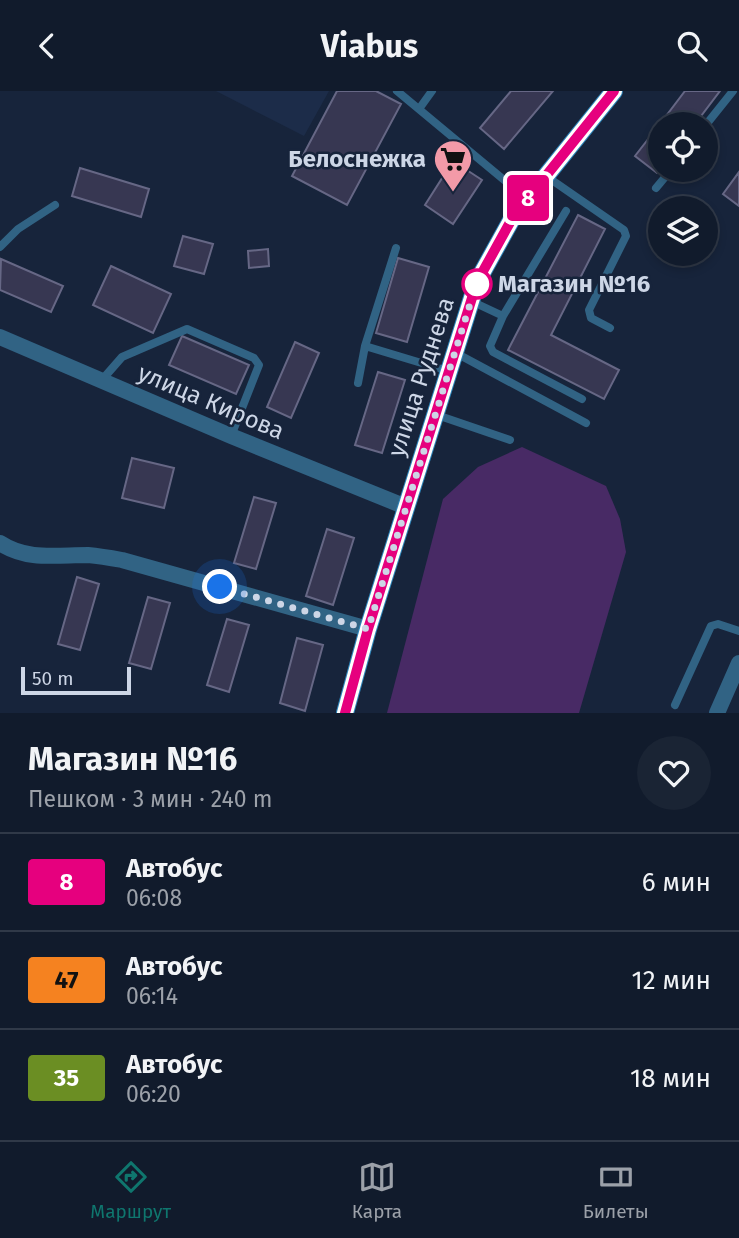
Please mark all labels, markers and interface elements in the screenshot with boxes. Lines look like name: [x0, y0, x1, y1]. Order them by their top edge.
icon: back: [28, 27, 66, 65]
text: Viabus: [321, 27, 418, 65]
icon: search: [673, 27, 711, 65]
map controls: [648, 112, 718, 266]
button: locate: [648, 112, 718, 182]
supermarket icon: Белоснежка: [432, 138, 474, 193]
place label: Белоснежка: [288, 145, 426, 173]
line badge: 8: [505, 175, 551, 221]
text: 8: [521, 184, 535, 212]
button: layers: [648, 196, 718, 266]
marker: Магазин №16: [462, 269, 492, 299]
place label: Магазин №16: [498, 270, 650, 298]
street label: улица Руднева: [382, 294, 460, 460]
street label: улица Кирова: [134, 359, 288, 445]
your location: [202, 569, 237, 604]
scale bar: [21, 664, 131, 696]
text: 50 m: [32, 667, 73, 690]
button: heart: [637, 736, 711, 810]
text: Магазин №16: [28, 739, 237, 779]
text: Пешком · 3 мин · 240 m: [28, 785, 272, 813]
text: Автобус: [126, 853, 223, 884]
text: 6 мин: [642, 867, 711, 898]
text: 8: [60, 868, 73, 896]
text: 06:08: [126, 884, 182, 912]
text: Автобус: [126, 951, 223, 982]
text: 12 мин: [632, 965, 711, 996]
text: 47: [54, 966, 79, 994]
text: 06:14: [126, 982, 178, 1010]
text: Автобус: [126, 1049, 223, 1080]
text: 18 мин: [630, 1063, 711, 1094]
text: 35: [54, 1064, 79, 1092]
text: 06:20: [126, 1080, 181, 1108]
tab: Маршрут: [90, 1158, 171, 1223]
tab: Карта: [352, 1158, 402, 1223]
tab: Билеты: [583, 1158, 649, 1223]

